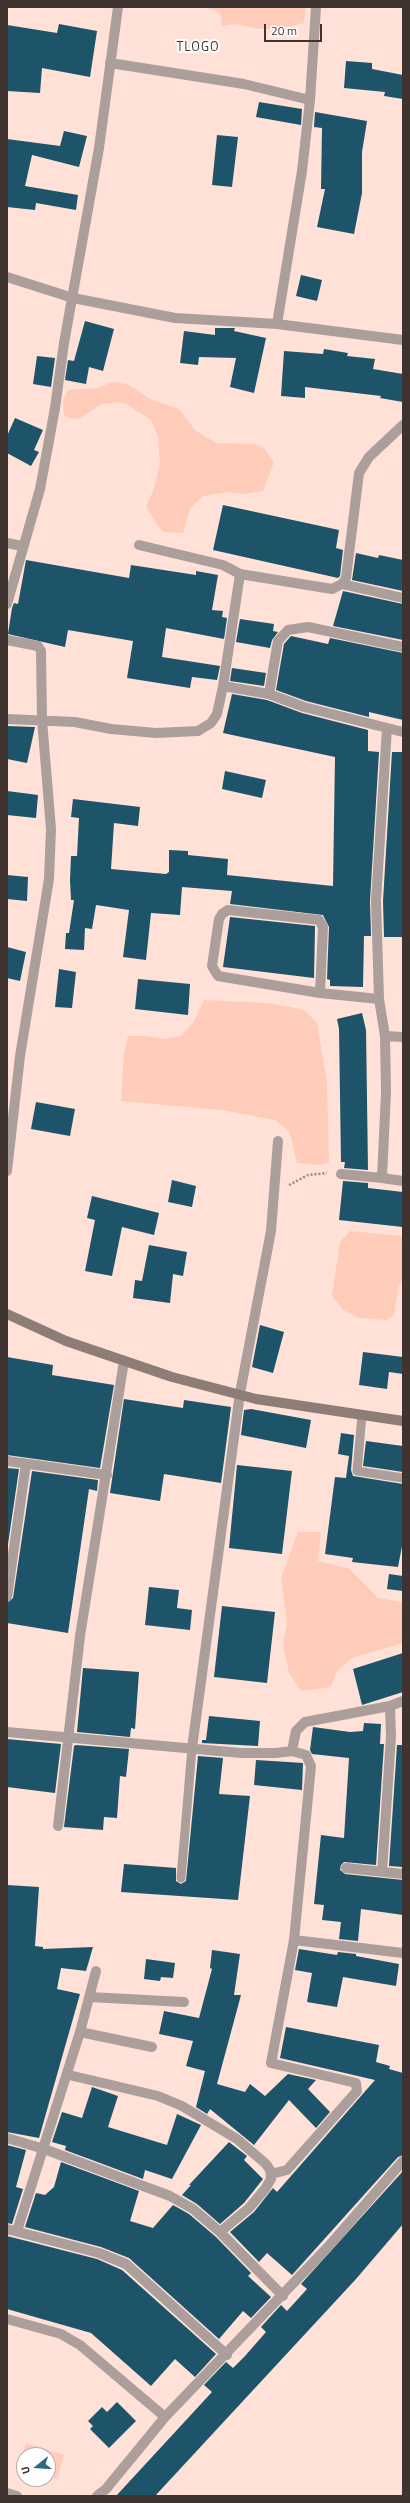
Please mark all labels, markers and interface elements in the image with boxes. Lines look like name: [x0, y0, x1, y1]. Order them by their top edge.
scale bar: [266, 16, 324, 42]
text: 20 m: [271, 21, 297, 40]
district label: TLOGO: [177, 40, 219, 56]
north arrow: [16, 2447, 56, 2487]
text: U: [17, 2464, 34, 2476]

